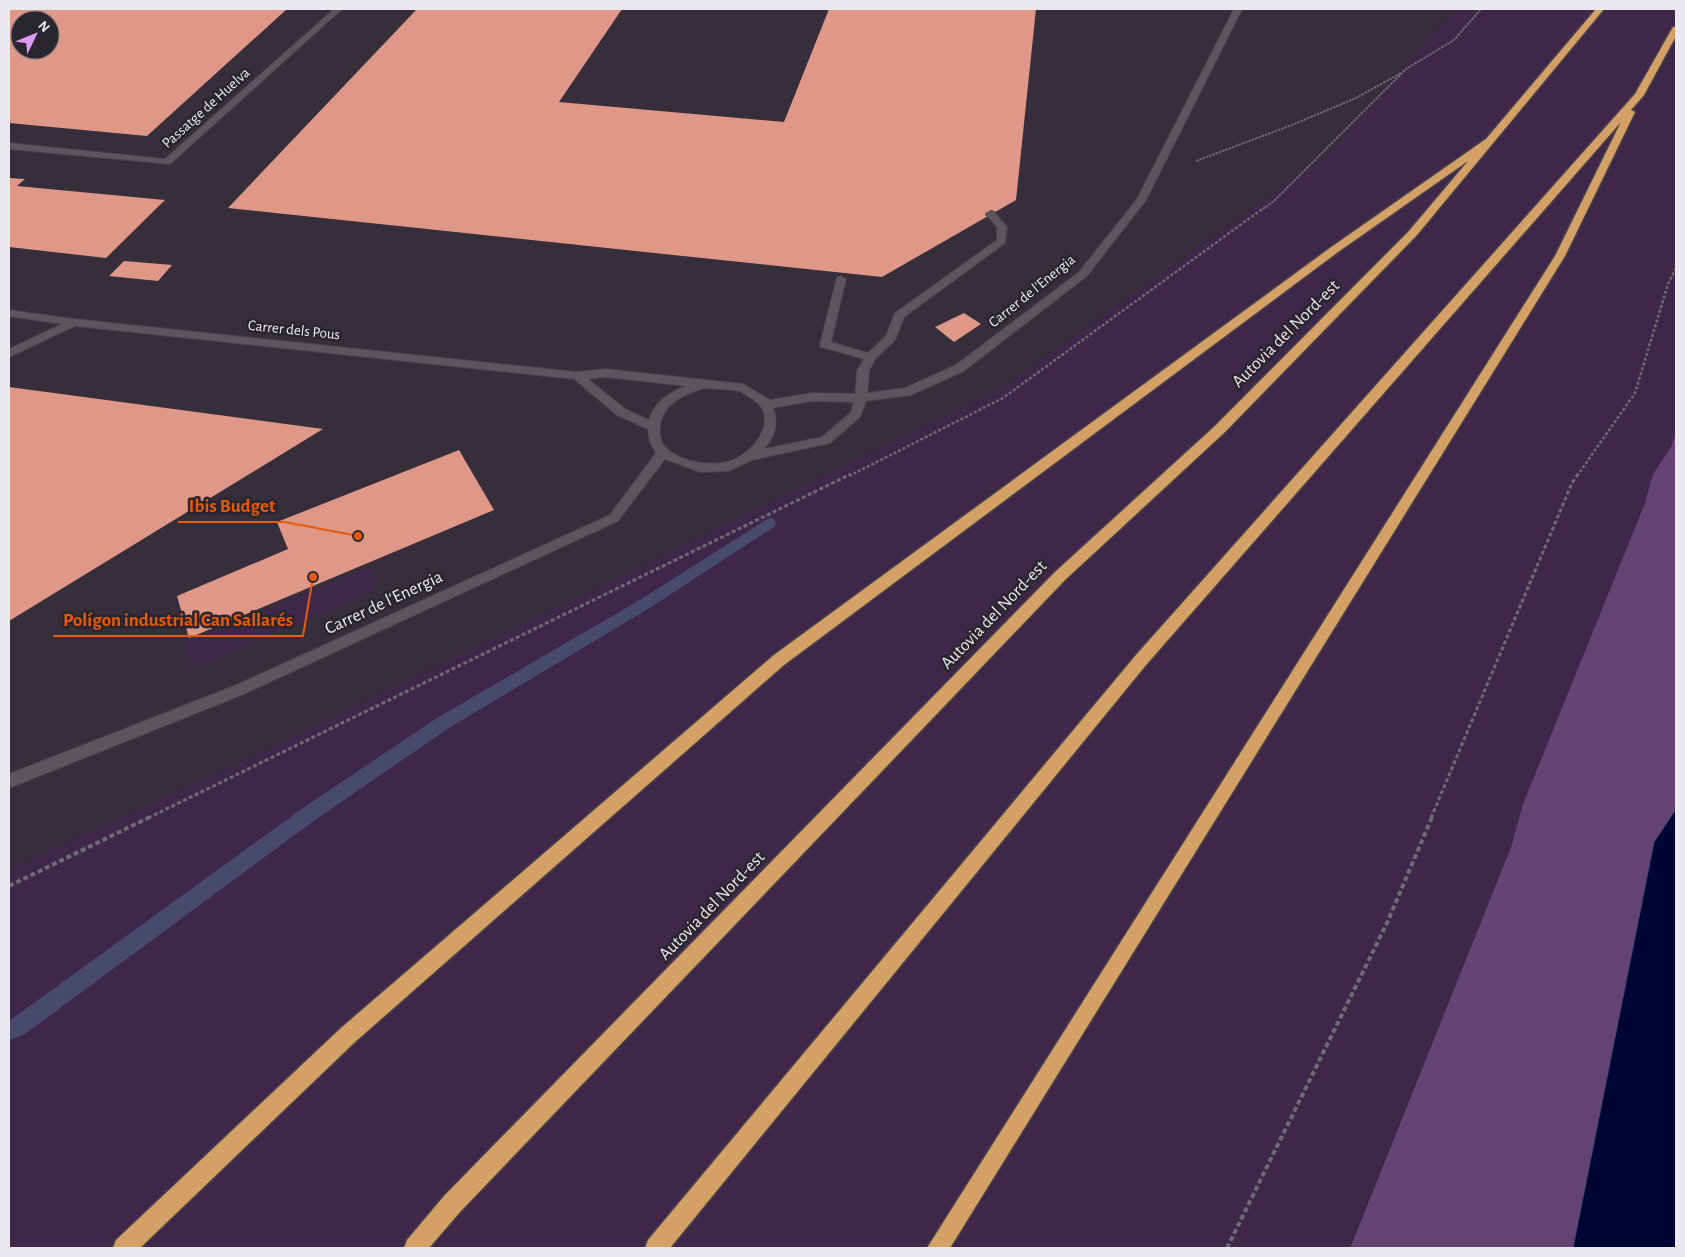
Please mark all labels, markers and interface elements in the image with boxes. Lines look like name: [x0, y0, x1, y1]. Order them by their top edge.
north arrow: [10, 10, 60, 60]
text: N: [35, 18, 52, 35]
street label: Passatge de Huelva: [159, 65, 253, 151]
street label: Carrer de l'Energia: [986, 252, 1078, 330]
street label: Autovia del Nord-est: [1229, 277, 1343, 391]
street label: Carrer dels Pous: [247, 318, 341, 342]
callout: Ibis Budget: [178, 488, 285, 522]
text: Ibis Budget: [189, 497, 276, 516]
street label: Autovia del Nord-est: [938, 557, 1051, 673]
street label: Carrer de l'Energia: [322, 568, 446, 638]
callout: Polígon industrial Can Sallarés: [53, 602, 303, 636]
text: Polígon industrial Can Sallarés: [63, 611, 293, 630]
street label: Autovia del Nord-est: [656, 848, 769, 964]

